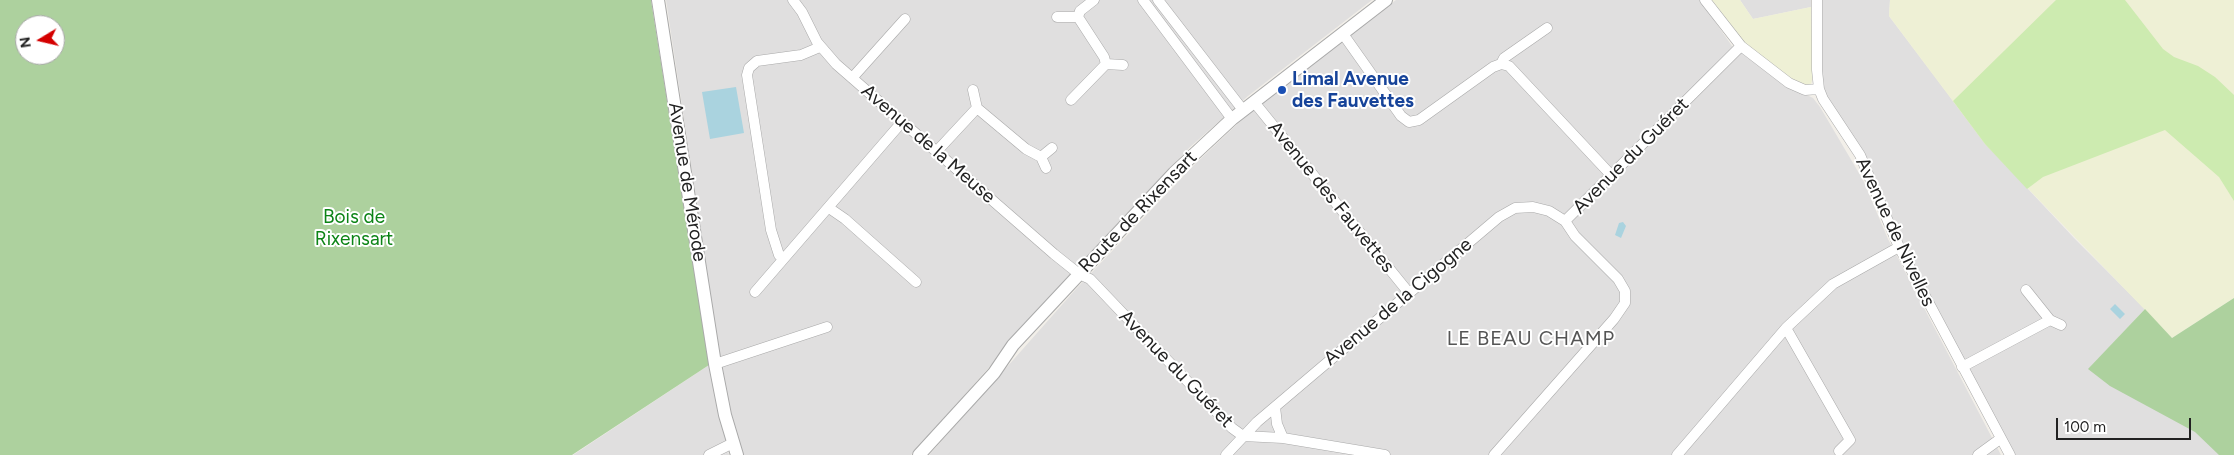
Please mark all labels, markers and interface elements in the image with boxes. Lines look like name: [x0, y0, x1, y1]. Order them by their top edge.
north arrow: [15, 15, 65, 65]
text: N: [16, 36, 35, 49]
place label: Limal Avenue des Fauvettes: [1292, 68, 1414, 112]
street label: Avenue de la Meuse: [856, 80, 1000, 208]
marker: Limal Avenue des Fauvettes: [1276, 84, 1288, 96]
street label: Avenue du Guéret: [1568, 93, 1694, 219]
street label: Avenue de Mérode: [663, 101, 711, 263]
street label: Avenue des Fauvettes: [1263, 117, 1399, 277]
street label: Route de Rixensart: [1074, 146, 1202, 278]
street label: Avenue de Nivelles: [1850, 154, 1940, 310]
park label: Bois de Rixensart: [315, 206, 393, 250]
street label: Avenue de la Cigogne: [1319, 233, 1477, 371]
street label: Avenue du Guéret: [1114, 305, 1238, 433]
district label: LE BEAU CHAMP: [1445, 327, 1617, 351]
scale bar: [2059, 408, 2194, 440]
text: 100 m: [2064, 418, 2106, 436]

